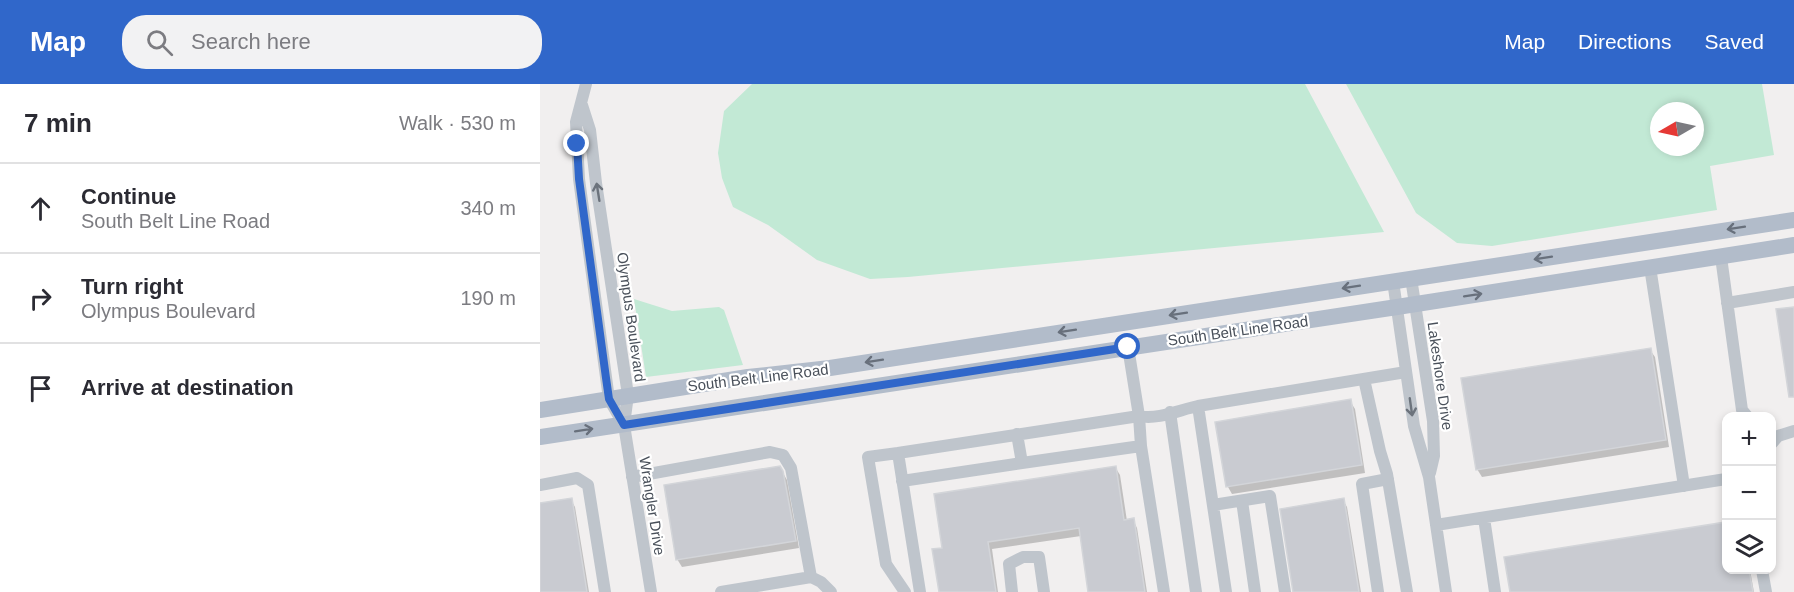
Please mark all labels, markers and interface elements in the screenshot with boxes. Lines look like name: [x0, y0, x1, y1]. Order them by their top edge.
search box: [122, 15, 542, 69]
text: Map: [30, 26, 86, 57]
icon: search: [143, 26, 176, 59]
text: Search here: [191, 29, 311, 54]
text: Map: [1504, 30, 1545, 53]
text: Directions: [1578, 30, 1671, 53]
text: Saved: [1704, 30, 1764, 53]
north arrow: [1650, 102, 1704, 156]
text: 7 min: [24, 108, 92, 138]
text: Walk · 530 m: [399, 112, 516, 134]
route end: [563, 130, 589, 156]
one-way arrow: [592, 183, 603, 202]
text: Continue: [81, 184, 176, 209]
icon: ahead: [24, 192, 57, 225]
text: 340 m: [460, 197, 516, 219]
text: South Belt Line Road: [81, 210, 270, 232]
one-way arrow: [1727, 223, 1747, 234]
street label: Olympus Boulevard: [614, 251, 649, 383]
one-way arrow: [1534, 253, 1554, 264]
text: Turn right: [81, 274, 183, 299]
icon: right: [24, 282, 57, 315]
one-way arrow: [1341, 282, 1361, 293]
text: 190 m: [460, 287, 516, 309]
one-way arrow: [1462, 290, 1482, 301]
text: Olympus Boulevard: [81, 300, 256, 322]
one-way arrow: [1168, 309, 1188, 320]
street label: South Belt Line Road: [1167, 312, 1309, 349]
street label: Lakeshore Drive: [1424, 321, 1457, 431]
one-way arrow: [1057, 326, 1077, 337]
route start: [1114, 333, 1140, 359]
one-way arrow: [865, 356, 884, 367]
street label: South Belt Line Road: [687, 360, 829, 395]
icon: arrive: [24, 372, 57, 405]
text: Arrive at destination: [81, 375, 294, 400]
one-way arrow: [1406, 396, 1417, 416]
map controls: [1722, 412, 1776, 574]
button: +: [1722, 412, 1776, 466]
one-way arrow: [574, 425, 593, 436]
street label: Wrangler Drive: [636, 455, 669, 557]
button: −: [1722, 466, 1776, 520]
button: layers: [1722, 520, 1776, 574]

